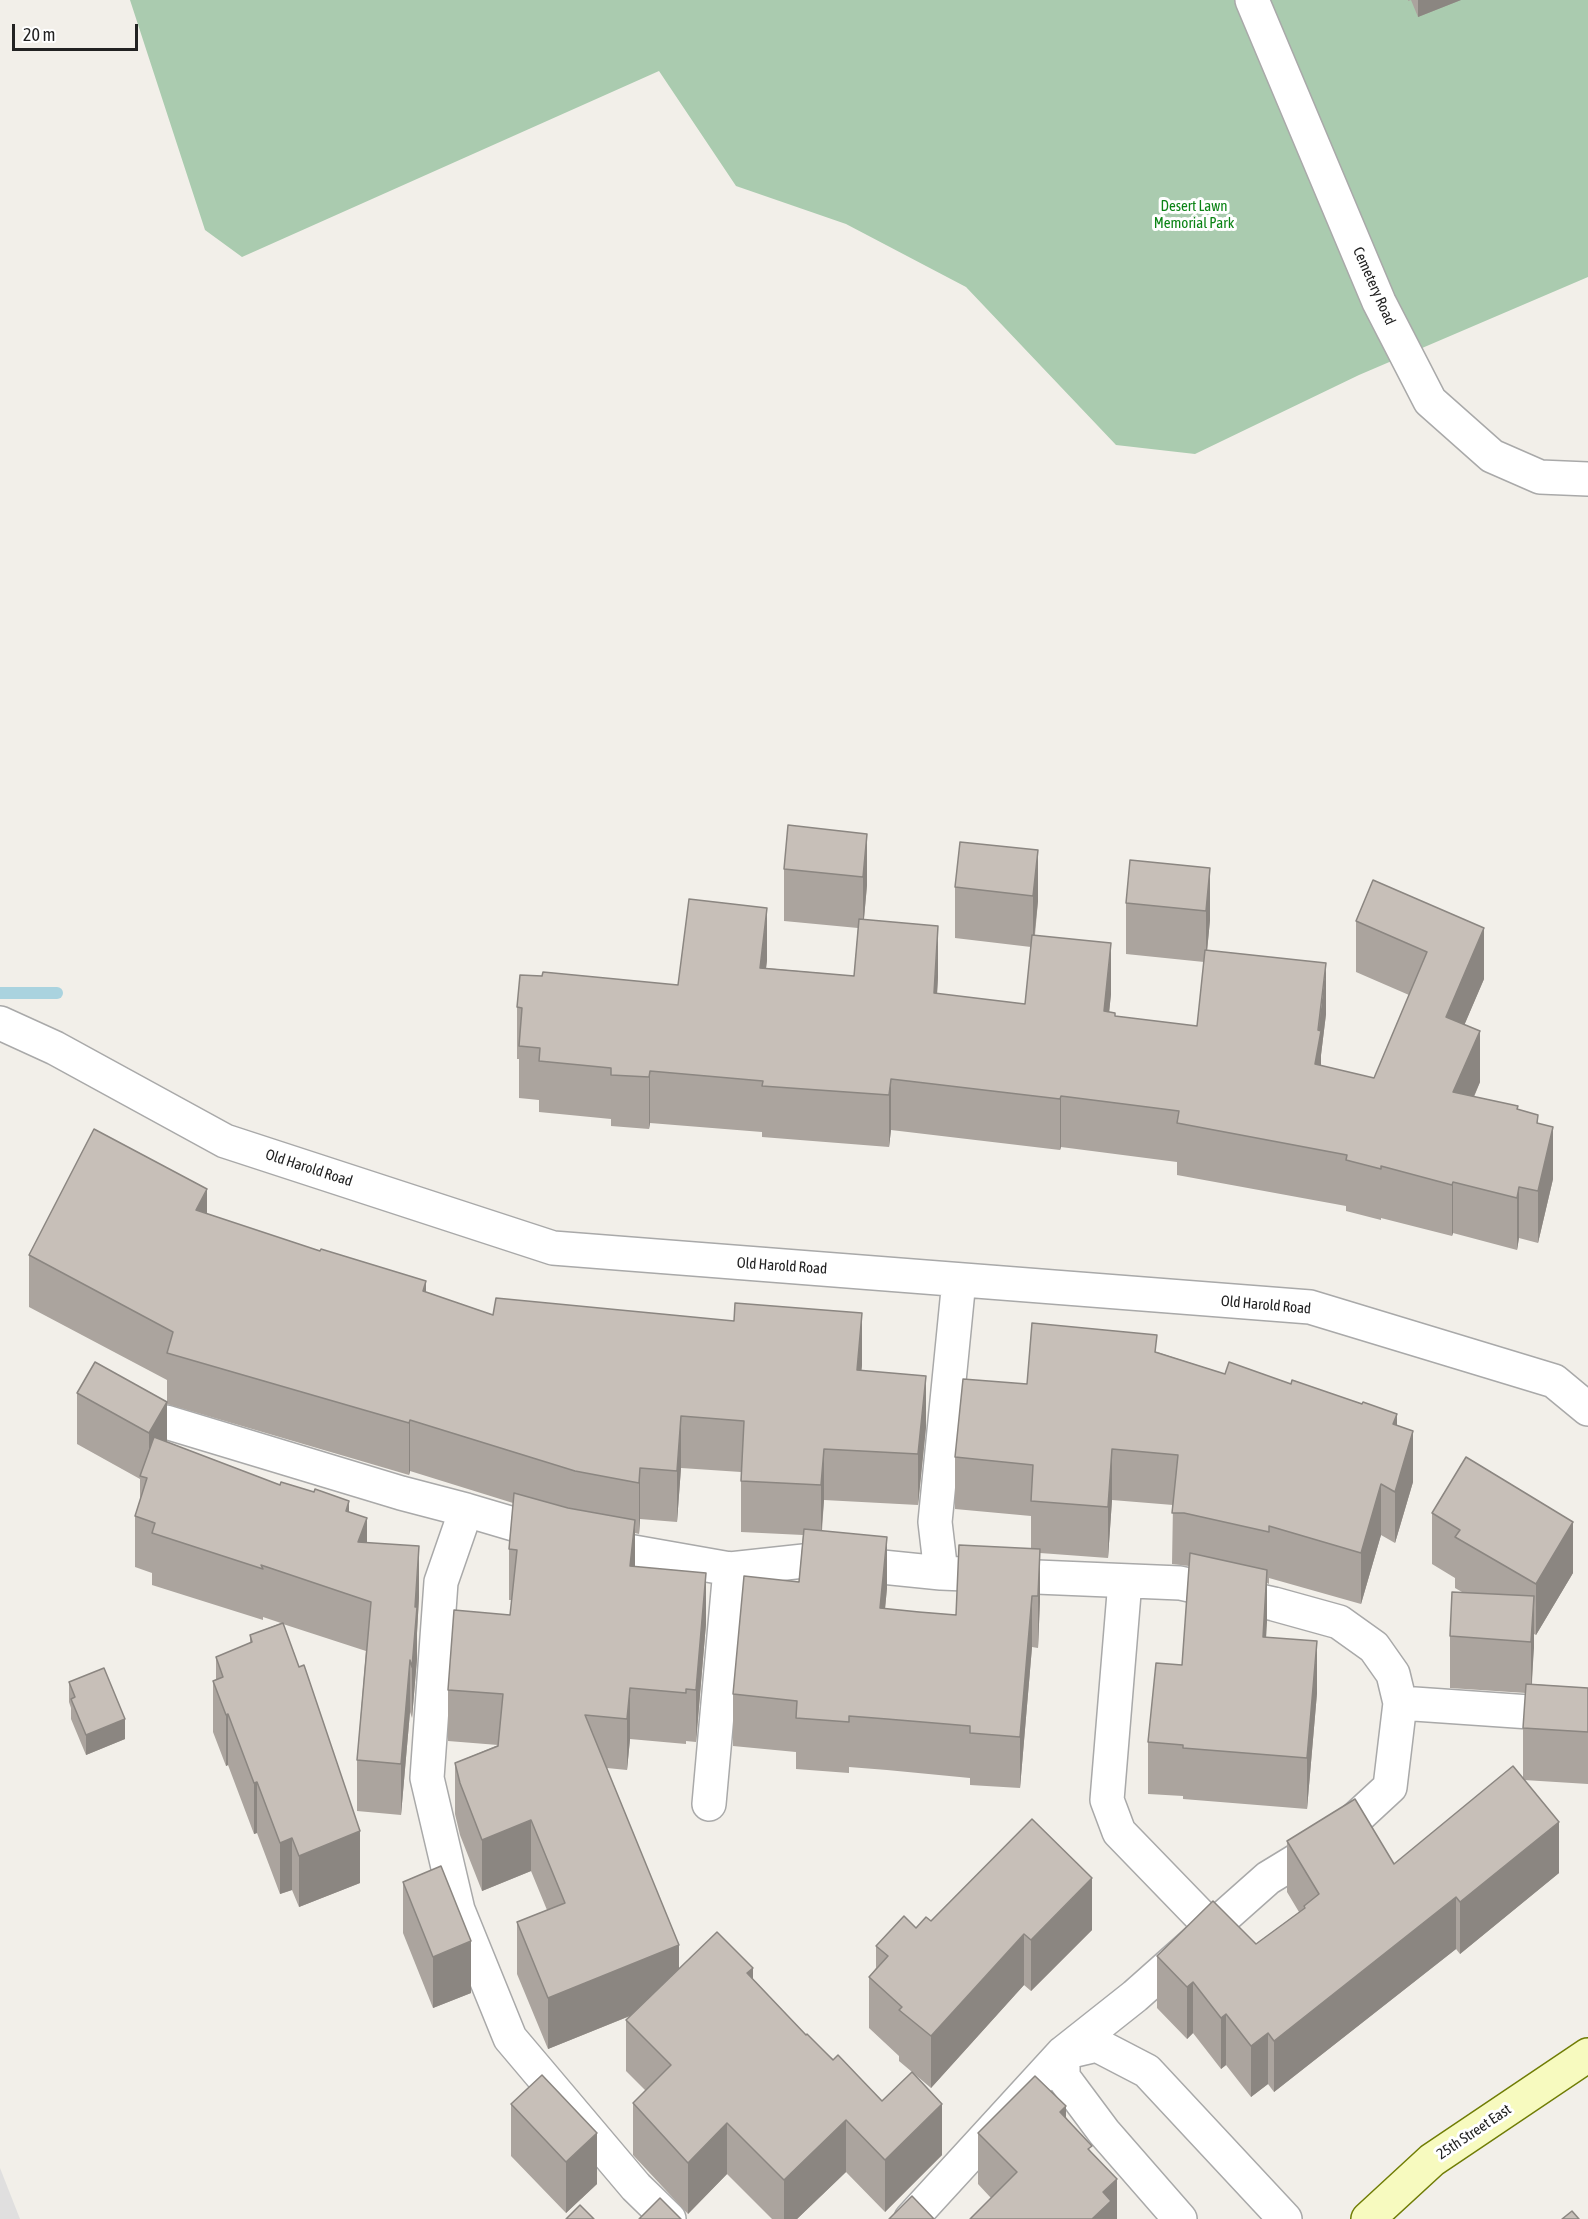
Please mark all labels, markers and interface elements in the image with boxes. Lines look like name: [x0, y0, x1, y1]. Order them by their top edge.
scale bar: [15, 12, 141, 50]
text: 20 m: [23, 24, 55, 45]
park label: Desert Lawn Memorial Park: [1154, 197, 1234, 232]
street label: Cemetery Road: [1349, 244, 1399, 328]
street label: Old Harold Road: [263, 1145, 355, 1191]
street label: Old Harold Road: [736, 1254, 828, 1278]
street label: Old Harold Road: [1220, 1292, 1312, 1318]
street label: 25th Street East: [1433, 2101, 1515, 2163]

